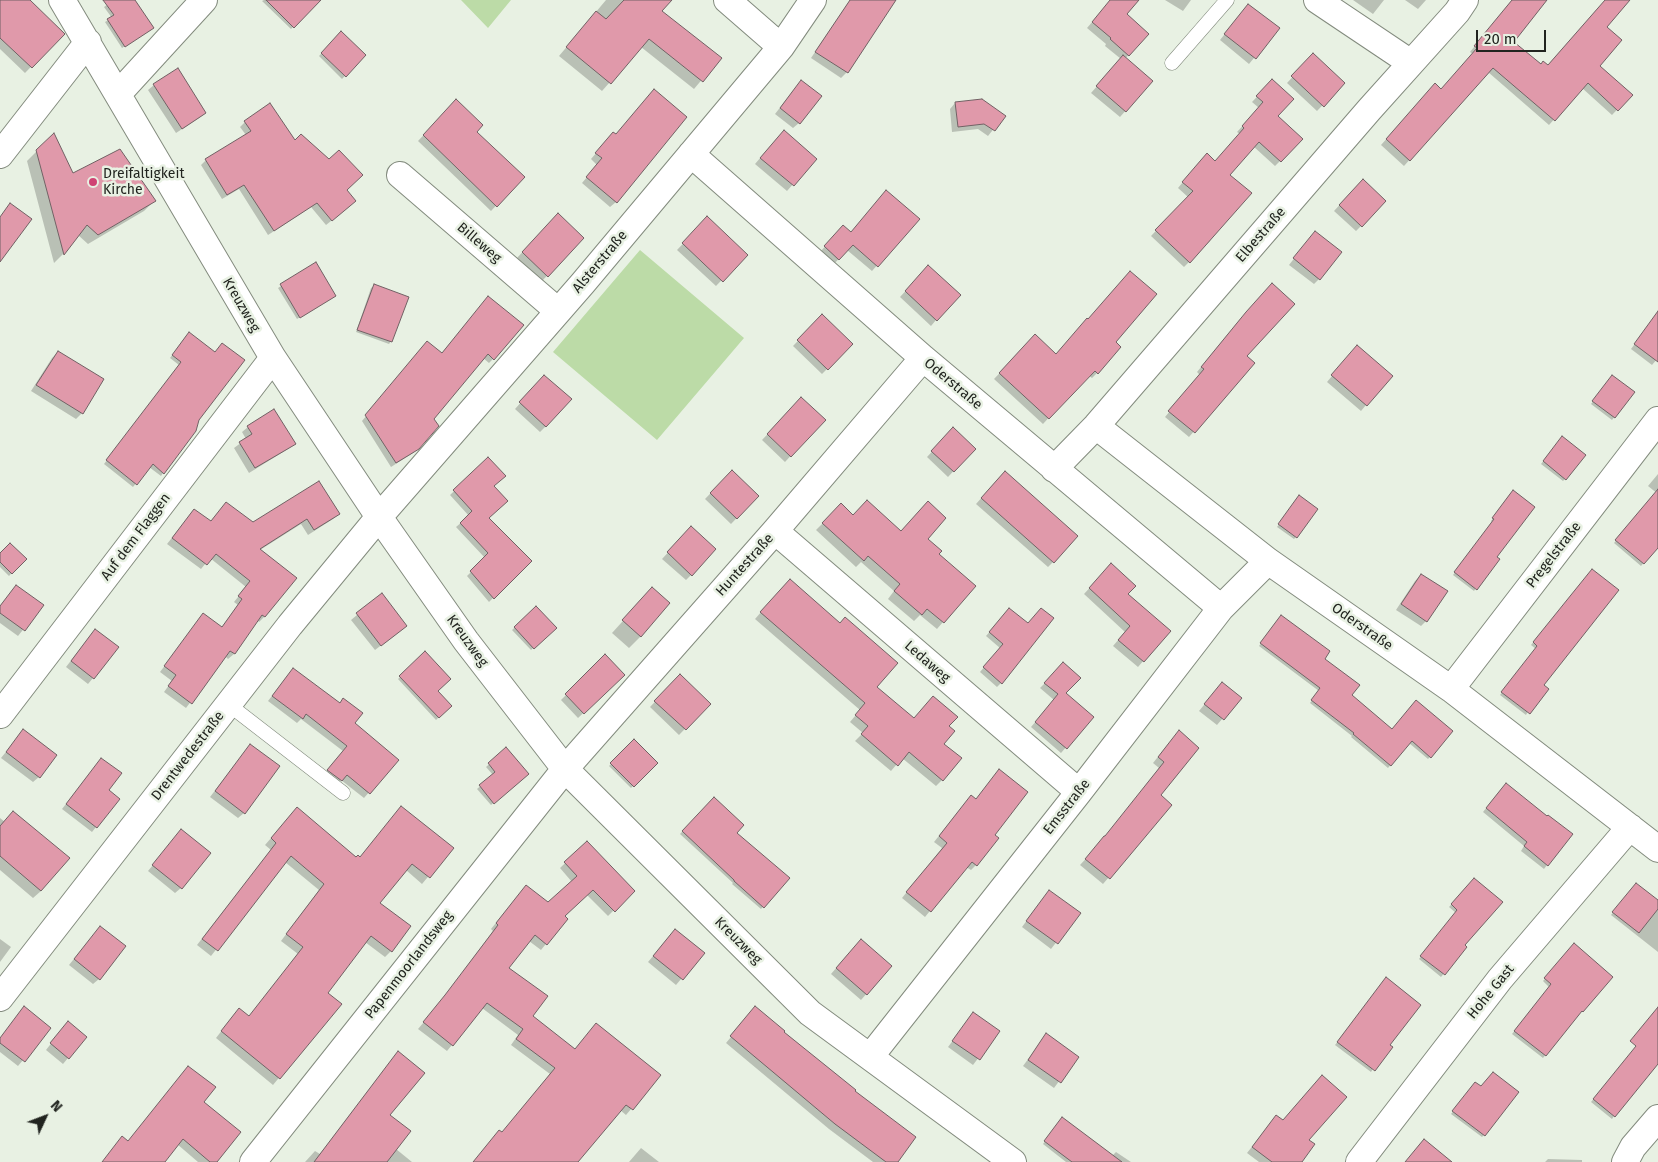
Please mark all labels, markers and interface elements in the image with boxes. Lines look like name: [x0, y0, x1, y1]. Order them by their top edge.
scale bar: [1478, 20, 1548, 52]
text: 20 m: [1484, 30, 1517, 48]
place label: Dreifaltigkeit Kirche: [103, 166, 184, 198]
marker: Dreifaltigkeit Kirche: [87, 176, 99, 188]
street label: Elbestraße: [1233, 204, 1289, 266]
street label: Billeweg: [453, 219, 505, 267]
street label: Alsterstraße: [569, 227, 631, 297]
street label: Kreuzweg: [219, 275, 263, 335]
street label: Oderstraße: [920, 355, 986, 413]
street label: Auf dem Flaggen: [98, 490, 174, 584]
street label: Pregelstraße: [1523, 519, 1585, 591]
street label: Huntestraße: [713, 530, 777, 600]
street label: Oderstraße: [1328, 600, 1396, 654]
street label: Kreuzweg: [443, 612, 491, 670]
street label: Ledaweg: [901, 638, 953, 686]
street label: Drentwedestraße: [148, 708, 228, 804]
street label: Emsstraße: [1040, 776, 1094, 838]
street label: Papenmoorlandsweg: [362, 908, 456, 1022]
street label: Kreuzweg: [711, 914, 765, 968]
street label: Hohe Gast: [1464, 961, 1518, 1023]
north arrow: [20, 1092, 70, 1142]
text: N: [47, 1097, 66, 1116]

